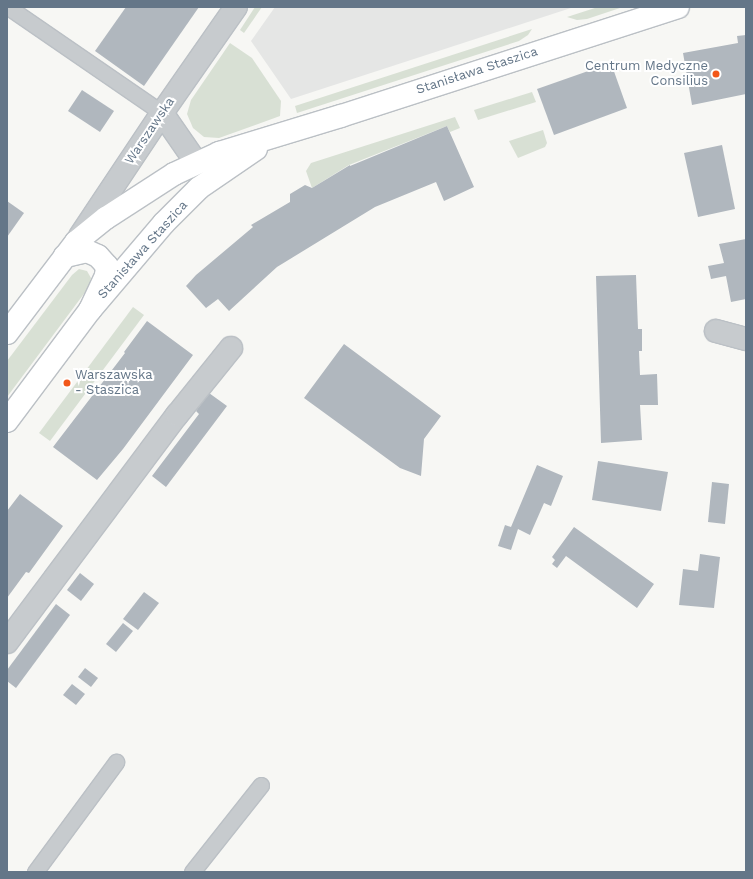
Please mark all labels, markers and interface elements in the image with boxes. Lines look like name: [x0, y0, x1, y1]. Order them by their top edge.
street label: Stanisława Staszica: [414, 44, 540, 98]
place label: Centrum Medyczne Consilius: [585, 59, 708, 90]
marker: Centrum Medyczne Consilius: [711, 69, 721, 79]
street label: Warszawska: [122, 94, 178, 168]
street label: Stanisława Staszica: [95, 198, 191, 302]
place label: Warszawska - Staszica: [75, 368, 153, 399]
marker: Warszawska - Staszica: [62, 378, 72, 388]

